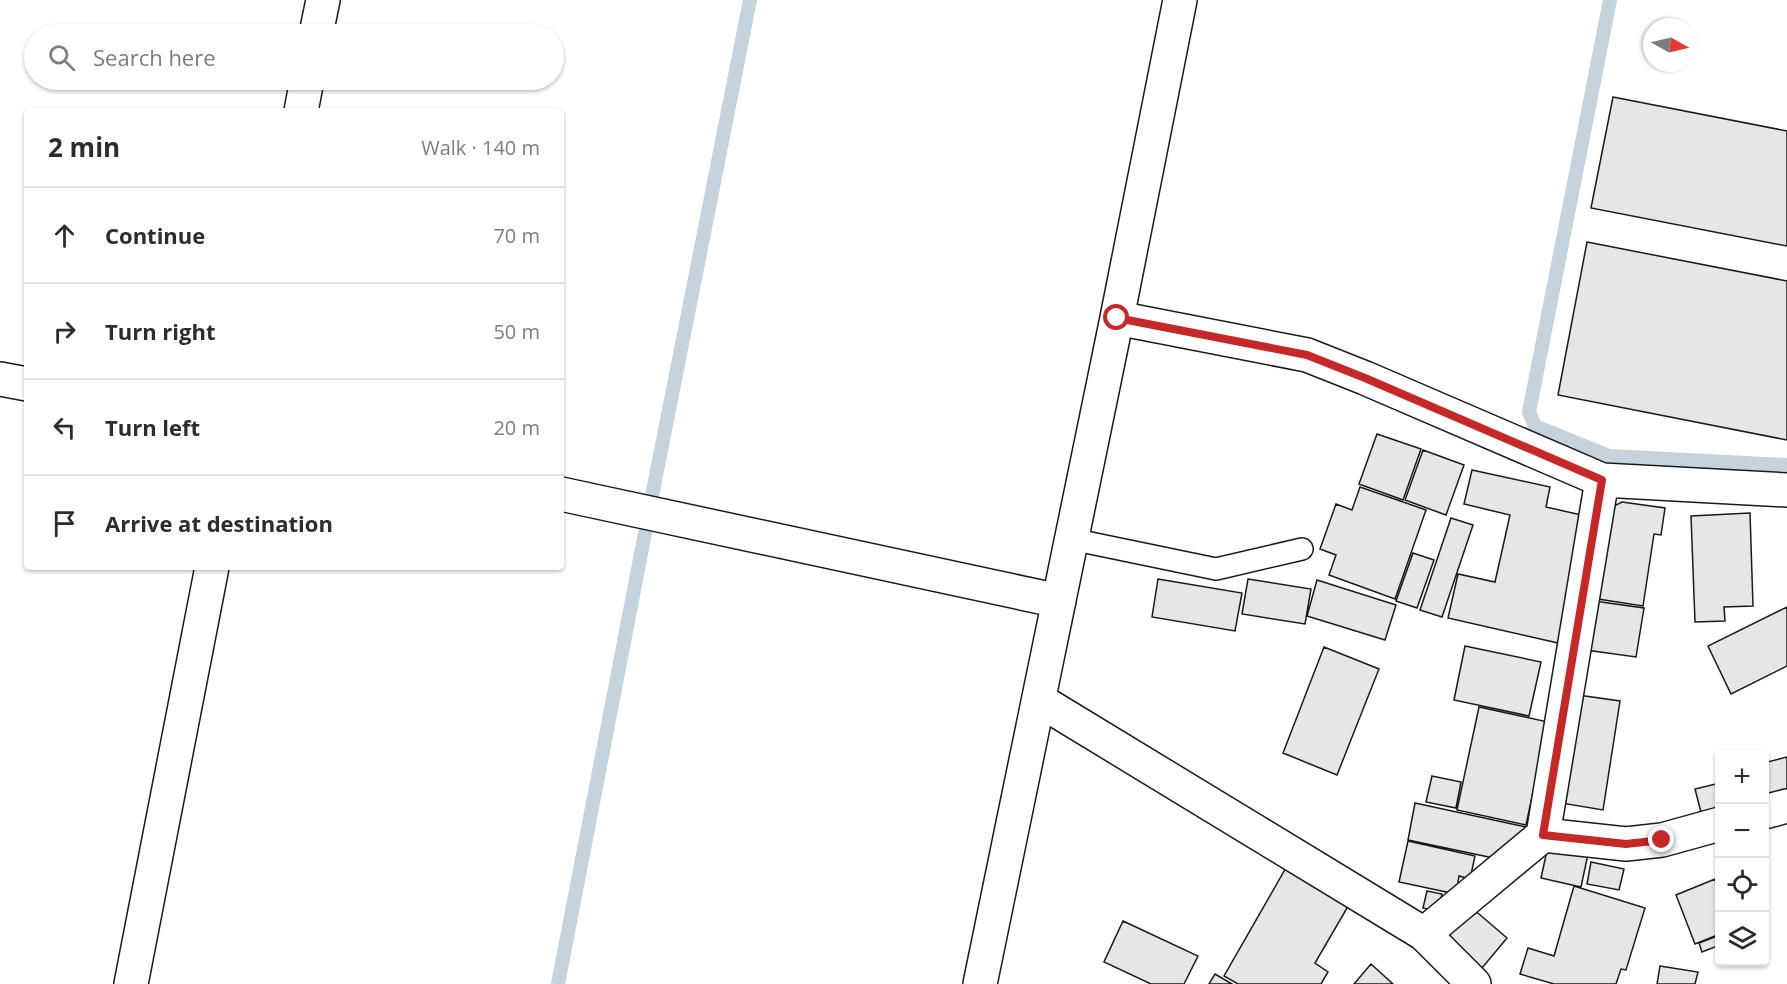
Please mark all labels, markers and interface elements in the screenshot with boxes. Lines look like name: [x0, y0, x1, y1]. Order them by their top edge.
north arrow: [1643, 18, 1697, 72]
search box: [24, 24, 564, 90]
icon: search: [45, 41, 78, 74]
text: Search here: [93, 42, 216, 72]
text: 2 min: [48, 129, 120, 165]
text: Walk · 140 m: [421, 134, 540, 161]
icon: ahead: [48, 219, 81, 252]
text: Continue: [105, 220, 205, 250]
text: 70 m: [493, 222, 540, 249]
route start: [1103, 304, 1129, 330]
icon: right: [48, 315, 81, 348]
text: Turn right: [105, 316, 216, 346]
text: 50 m: [493, 318, 540, 345]
icon: left: [48, 411, 81, 444]
text: Turn left: [105, 412, 200, 442]
text: 20 m: [493, 414, 540, 441]
icon: arrive: [48, 507, 81, 540]
text: Arrive at destination: [105, 508, 333, 538]
map controls: [1715, 750, 1769, 966]
button: +: [1715, 750, 1769, 804]
button: −: [1715, 804, 1769, 858]
route end: [1648, 826, 1674, 852]
button: locate: [1715, 858, 1769, 912]
button: layers: [1715, 912, 1769, 966]

